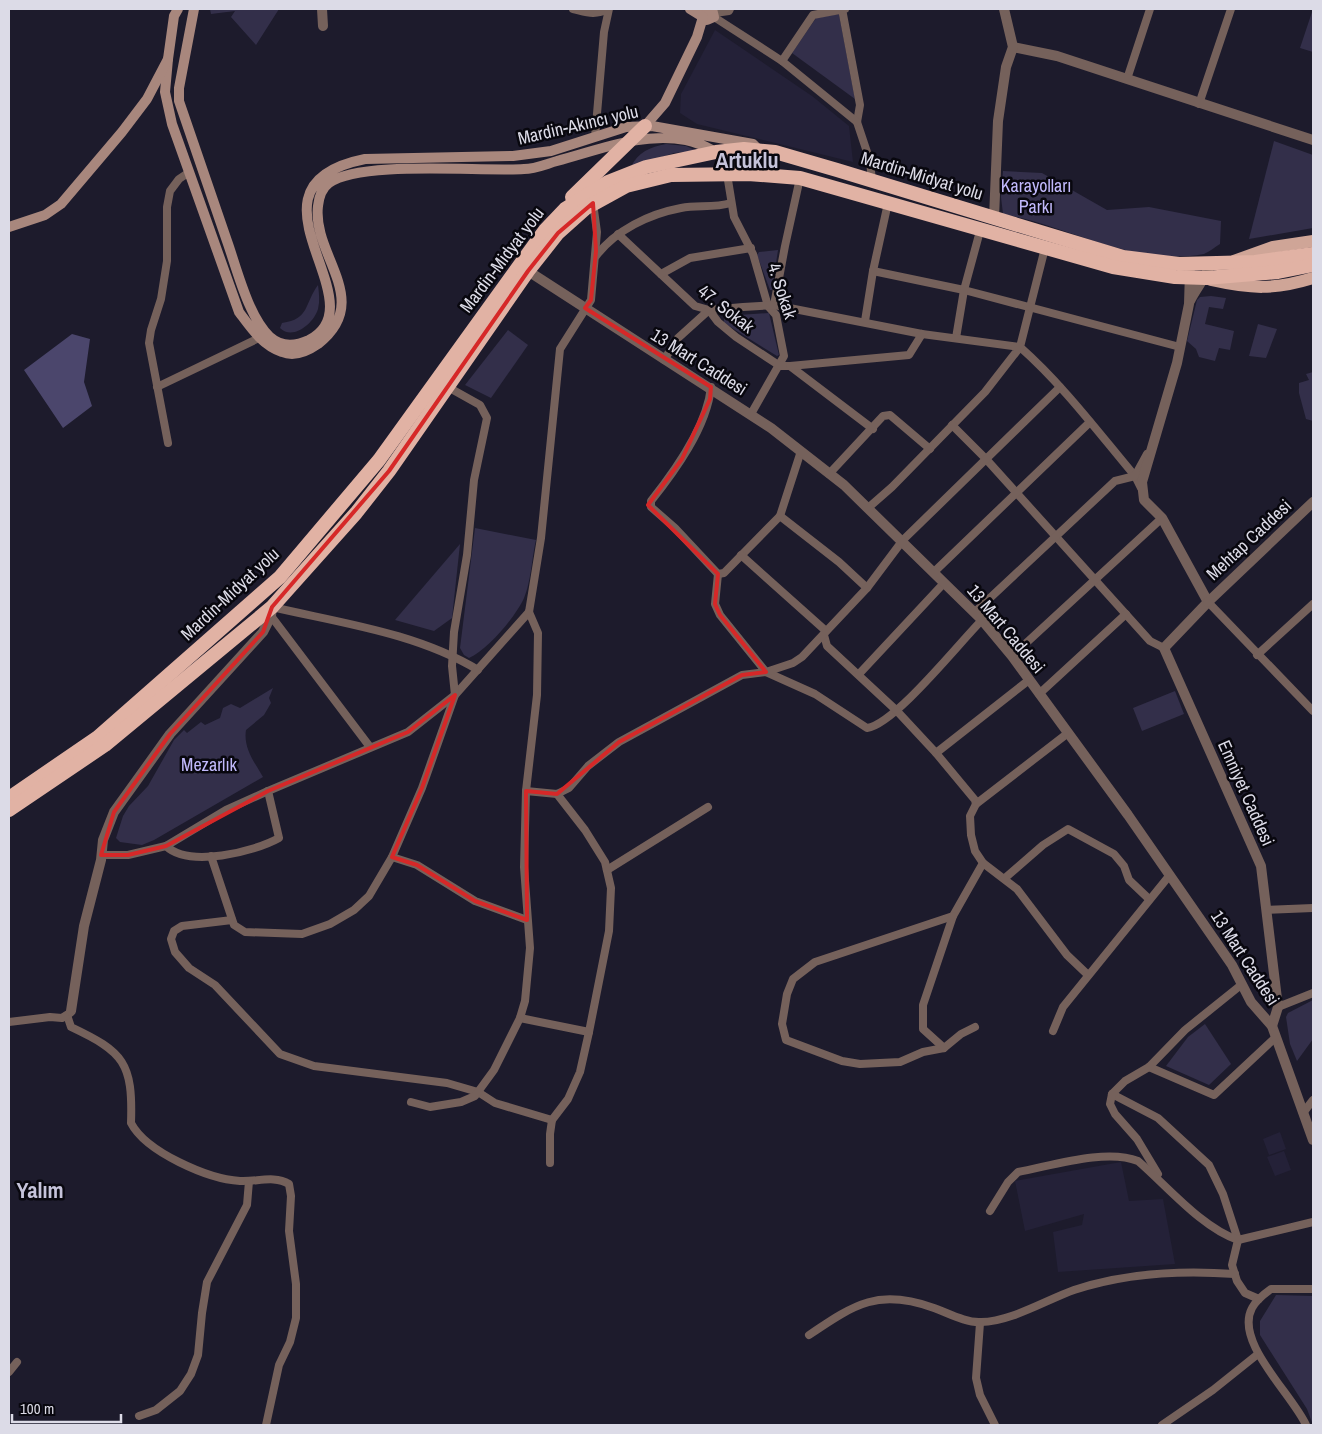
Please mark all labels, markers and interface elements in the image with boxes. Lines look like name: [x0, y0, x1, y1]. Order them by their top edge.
street label: Mardin-Akıncı yolu: [515, 98, 641, 151]
district label: Artuklu: [715, 145, 779, 175]
street label: Mardin-Midyat yolu: [858, 145, 986, 206]
park label: Karayolları Parkı: [1001, 173, 1071, 219]
street label: Mardin-Midyat yolu: [454, 202, 550, 318]
street label: 4. Sokak: [762, 260, 803, 323]
street label: 47. Sokak: [693, 279, 760, 339]
street label: 13 Mart Caddesi: [646, 322, 752, 401]
street label: Mehtap Caddesi: [1201, 494, 1297, 586]
street label: Mardin-Midyat yolu: [175, 541, 284, 646]
street label: 13 Mart Caddesi: [962, 579, 1051, 679]
street label: Emniyet Caddesi: [1212, 736, 1281, 850]
park label: Mezarlık: [181, 752, 238, 777]
street label: 13 Mart Caddesi: [1205, 905, 1286, 1010]
district label: Yalım: [16, 1175, 64, 1205]
scale bar: [12, 1392, 121, 1424]
text: 100 m: [20, 1398, 54, 1419]

